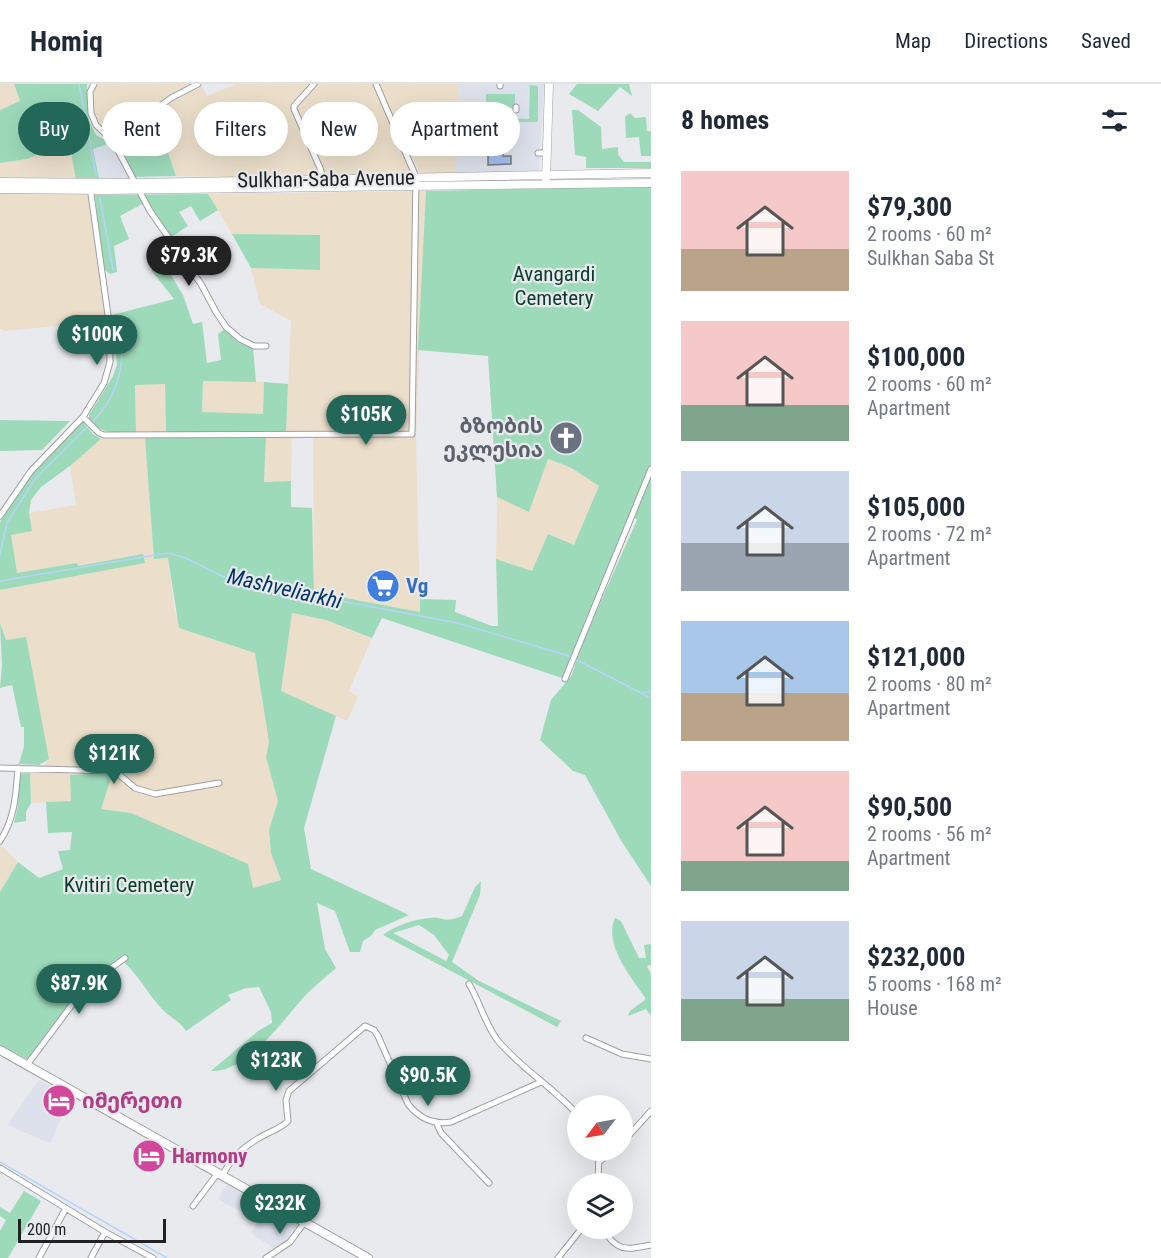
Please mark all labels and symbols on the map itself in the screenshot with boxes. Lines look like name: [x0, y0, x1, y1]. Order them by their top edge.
street label: Sulkhan-Saba Avenue: [237, 165, 415, 193]
pin: $79.3K: [140, 236, 238, 287]
park label: Avangardi Cemetery: [513, 262, 595, 310]
pin: $100K: [55, 315, 139, 366]
pin: $105K: [324, 395, 408, 446]
place label: ბზობის ეკლესია: [443, 414, 543, 463]
church icon: ბზობის ეკლესია: [548, 420, 584, 456]
water label: Mashveliarkhi: [225, 563, 345, 614]
supermarket icon: Vg: [365, 568, 401, 604]
place label: Vg: [406, 574, 428, 598]
pin: $121K: [72, 734, 156, 785]
park label: Kvitiri Cemetery: [64, 873, 195, 897]
pin: $87.9K: [30, 964, 128, 1015]
pin: $123K: [234, 1041, 318, 1092]
pin: $90.5K: [379, 1056, 477, 1107]
hotel icon: იმერეთი: [41, 1083, 77, 1119]
place label: იმერეთი: [82, 1089, 182, 1113]
north arrow: [567, 1095, 633, 1161]
hotel icon: Harmony: [131, 1138, 167, 1174]
place label: Harmony: [172, 1144, 248, 1168]
pin: $232K: [238, 1184, 322, 1235]
scale bar: [18, 1216, 166, 1244]

